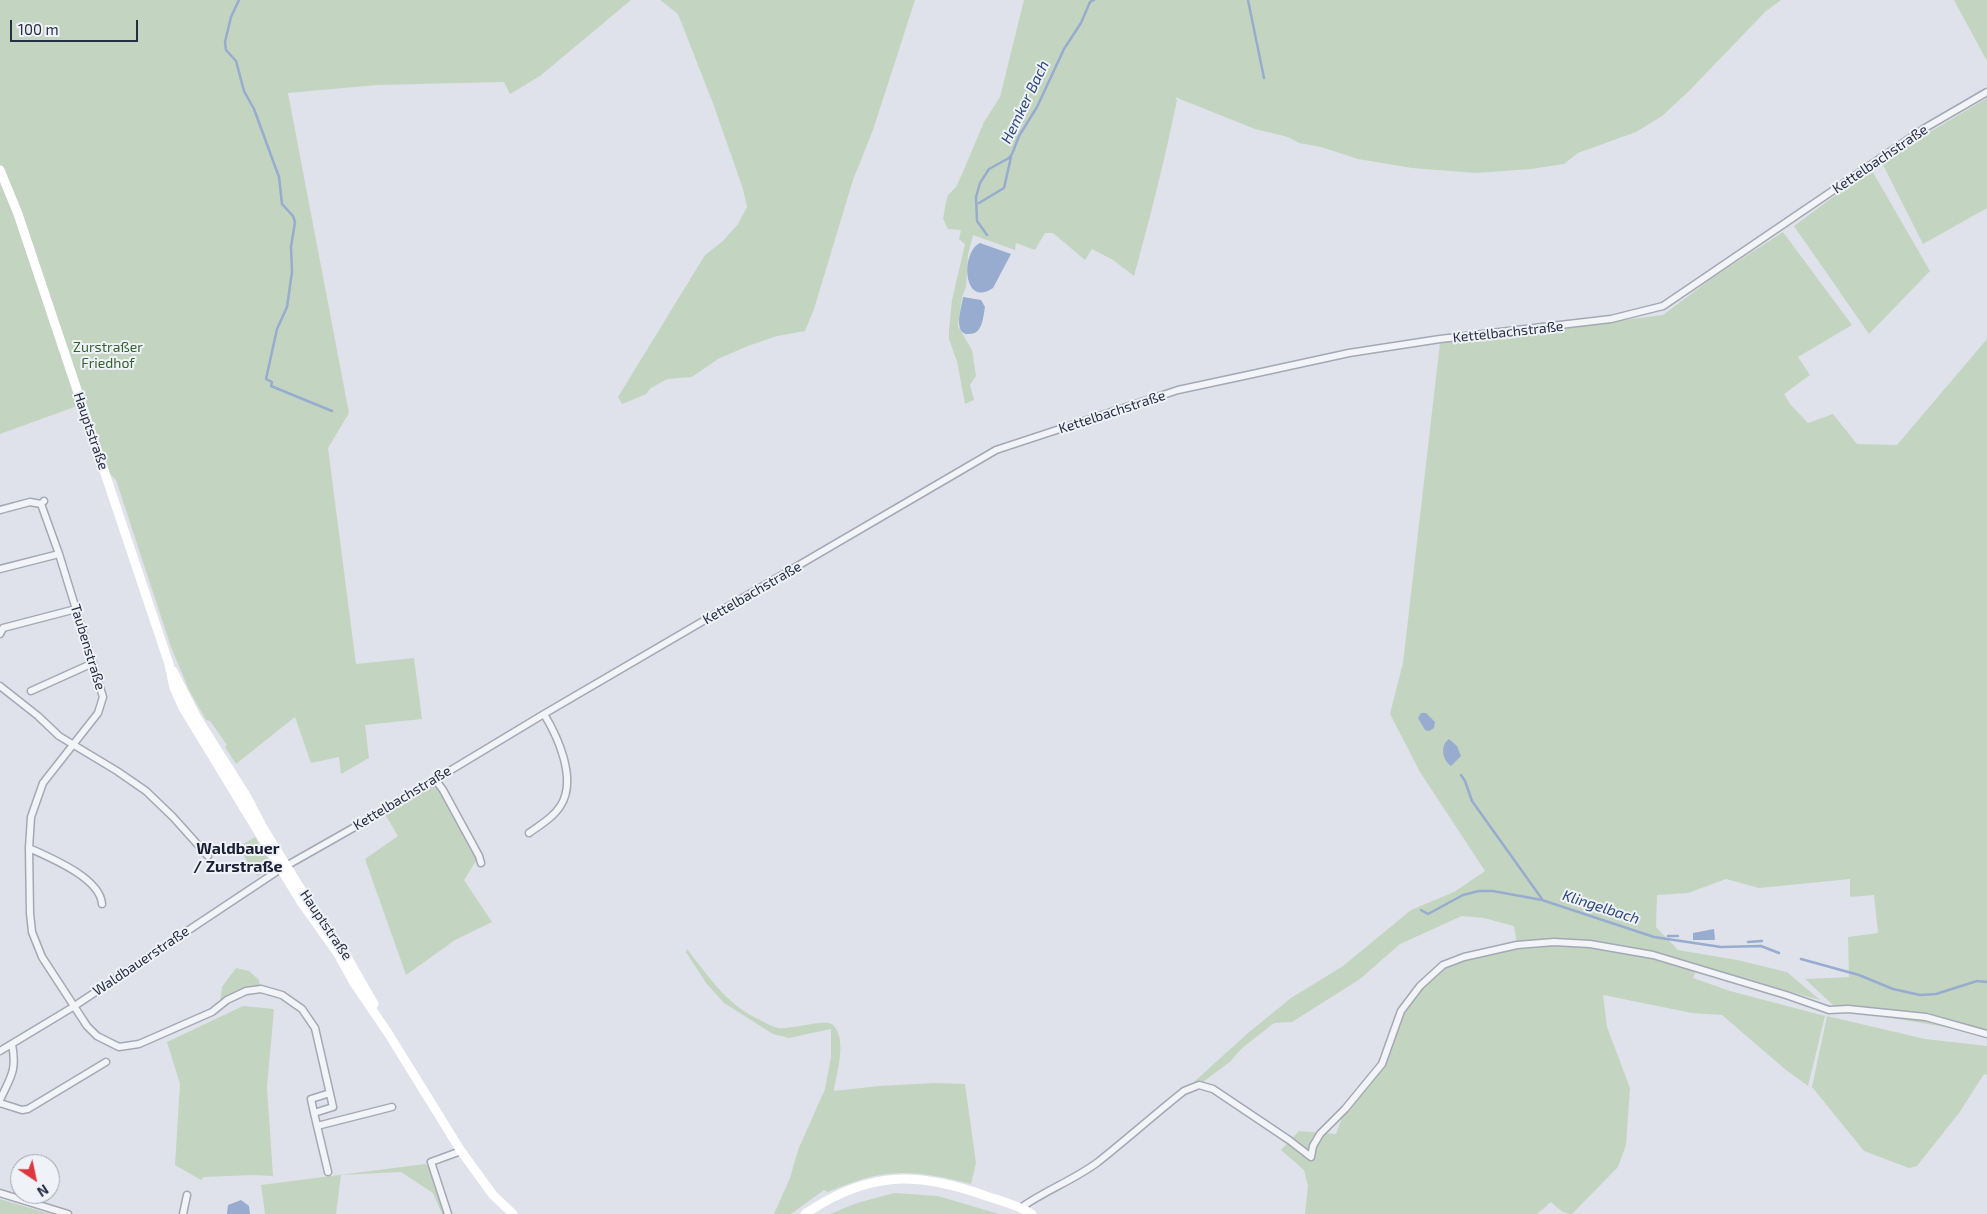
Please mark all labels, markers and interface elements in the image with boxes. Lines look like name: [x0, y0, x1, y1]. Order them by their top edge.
scale bar: [12, 10, 140, 42]
text: 100 m: [18, 20, 59, 38]
water label: Hemker Bach: [997, 58, 1053, 146]
street label: Kettelbachstraße: [1829, 121, 1931, 197]
street label: Kettelbachstraße: [1452, 318, 1564, 346]
park label: Zurstraßer Friedhof: [73, 339, 143, 372]
street label: Kettelbachstraße: [1056, 387, 1168, 437]
street label: Hauptstraße: [70, 390, 112, 472]
street label: Kettelbachstraße: [700, 558, 804, 628]
street label: Taubenstraße: [67, 602, 109, 692]
street label: Kettelbachstraße: [350, 762, 454, 834]
district label: Waldbauer / Zurstraße: [193, 839, 283, 877]
water label: Klingelbach: [1560, 886, 1642, 928]
street label: Hauptstraße: [296, 887, 356, 963]
street label: Waldbauerstraße: [90, 923, 192, 999]
north arrow: [10, 1154, 60, 1204]
text: N: [34, 1181, 52, 1201]

